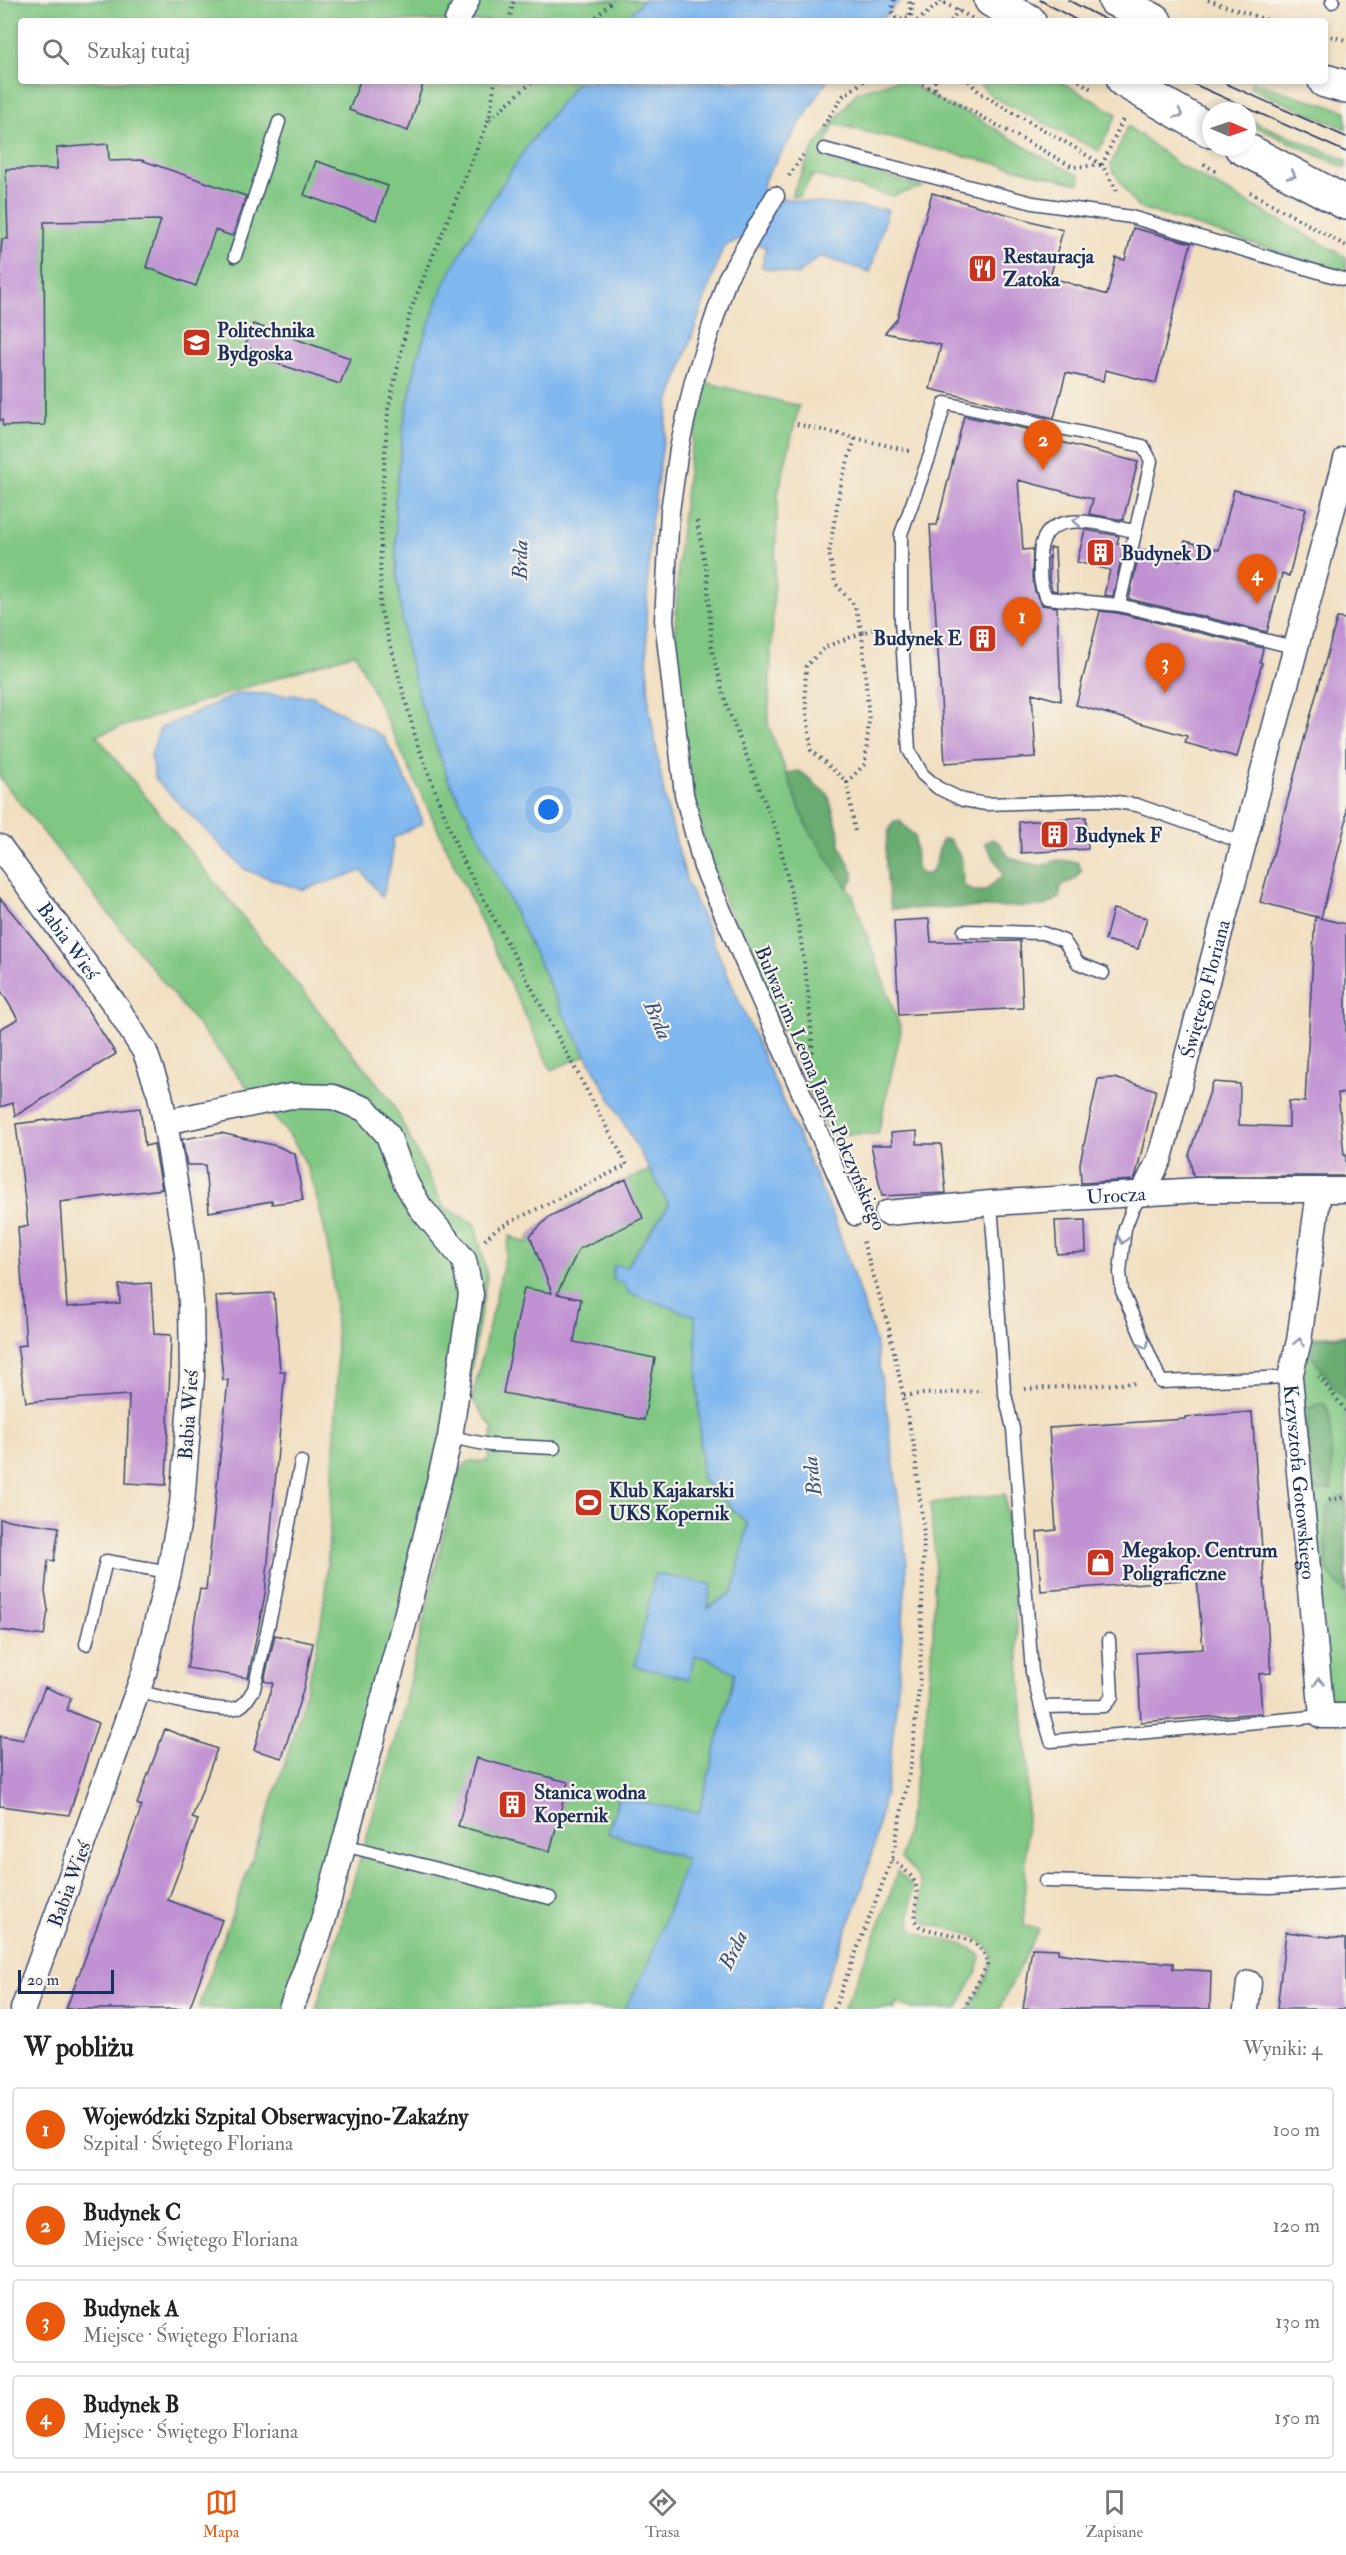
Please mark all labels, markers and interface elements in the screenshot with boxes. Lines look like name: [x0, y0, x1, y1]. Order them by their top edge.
search box: [18, 18, 1328, 84]
icon: search: [39, 35, 72, 68]
text: Szukaj tutaj: [87, 37, 190, 65]
north arrow: [1202, 102, 1256, 156]
one-way arrow: [1173, 107, 1184, 118]
one-way arrow: [1286, 168, 1296, 179]
place label: Restauracja Zatoka: [1003, 244, 1095, 292]
restaurant icon: Restauracja Zatoka: [966, 252, 998, 284]
place label: Politechnika Bydgoska: [217, 318, 315, 367]
school or university icon: Politechnika Bydgoska: [180, 326, 212, 358]
pin: 2: [1024, 420, 1062, 470]
one-way arrow: [1072, 515, 1081, 528]
building icon: Budynek D: [1084, 537, 1116, 569]
water label: Brda: [507, 540, 534, 581]
place label: Budynek D: [1121, 541, 1212, 567]
pin: 4: [1238, 554, 1276, 604]
pin: 1: [1002, 598, 1042, 647]
building icon: Budynek E: [967, 622, 999, 654]
place label: Budynek E: [873, 626, 963, 652]
pin: 3: [1146, 644, 1184, 693]
your location: [534, 795, 563, 824]
building icon: Budynek F: [1038, 819, 1070, 851]
place label: Budynek F: [1075, 823, 1163, 849]
street label: Babia Wieś: [31, 897, 105, 986]
street label: Świętego Floriana: [1174, 916, 1236, 1061]
street label: Bulwar im. Leona Janty-Połczyńskiego: [749, 942, 892, 1234]
water label: Brda: [637, 996, 678, 1044]
street label: Urocza: [1086, 1181, 1147, 1210]
one-way arrow: [1117, 1235, 1129, 1245]
one-way arrow: [1291, 1337, 1304, 1347]
one-way arrow: [1138, 1339, 1150, 1350]
street label: Babia Wieś: [173, 1368, 204, 1461]
street label: Krzysztofa Gotowskiego: [1278, 1384, 1321, 1581]
water label: Brda: [797, 1454, 828, 1498]
place label: Klub Kajakarski UKS Kopernik: [609, 1478, 735, 1527]
sports icon: Klub Kajakarski UKS Kopernik: [572, 1486, 604, 1518]
place label: Megakop. Centrum Poligraficzne: [1121, 1538, 1278, 1587]
shop icon: Megakop. Centrum Poligraficzne: [1085, 1546, 1117, 1578]
one-way arrow: [1313, 1677, 1326, 1686]
place label: Stanica wodna Kopernik: [534, 1780, 647, 1829]
building icon: Stanica wodna Kopernik: [497, 1788, 529, 1820]
street label: Babia Wieś: [42, 1837, 97, 1931]
water label: Brda: [712, 1926, 754, 1975]
scale bar: [18, 1967, 114, 1994]
text: 20 m: [27, 1970, 59, 1990]
text: W pobliżu: [24, 2032, 134, 2064]
text: Wyniki: 4: [1243, 2036, 1322, 2061]
text: Wojewódzki Szpital Obserwacyjno-Zakaźny: [83, 2103, 468, 2131]
text: 1: [42, 2117, 49, 2142]
text: 100 m: [1273, 2117, 1320, 2142]
text: Szpital · Świętego Floriana: [83, 2131, 293, 2156]
text: Budynek C: [83, 2199, 181, 2227]
text: 2: [40, 2213, 51, 2238]
text: 120 m: [1273, 2213, 1320, 2238]
text: Miejsce · Świętego Floriana: [83, 2227, 298, 2252]
text: Budynek A: [83, 2295, 179, 2323]
text: 3: [42, 2309, 49, 2334]
text: 130 m: [1275, 2309, 1320, 2334]
text: Miejsce · Świętego Floriana: [83, 2323, 298, 2348]
text: Budynek B: [83, 2391, 179, 2419]
text: 4: [40, 2405, 51, 2430]
text: 150 m: [1274, 2405, 1320, 2430]
text: Miejsce · Świętego Floriana: [83, 2419, 298, 2444]
tab: Mapa: [203, 2486, 239, 2542]
tab: Trasa: [645, 2486, 680, 2542]
tab: Zapisane: [1085, 2486, 1143, 2542]

